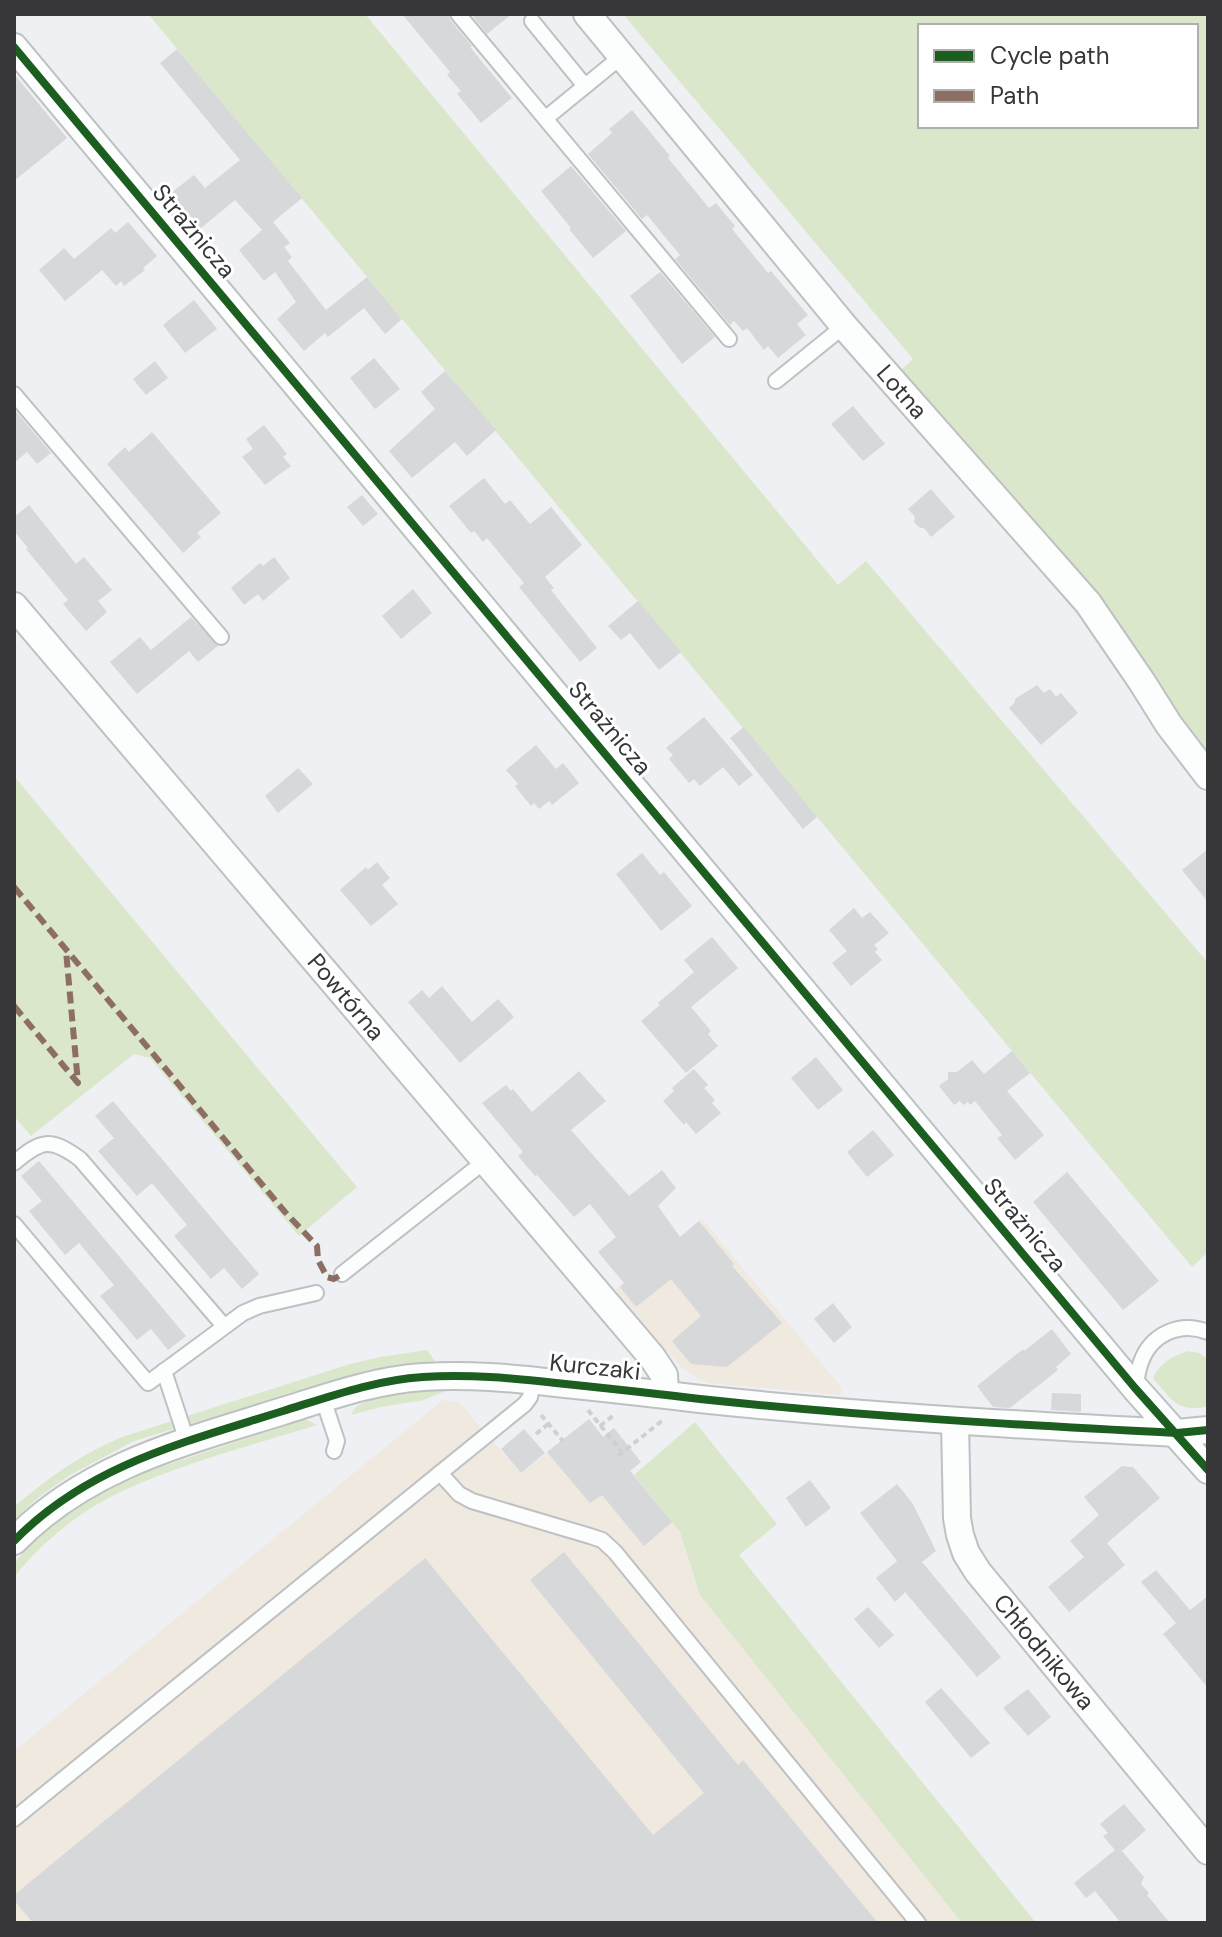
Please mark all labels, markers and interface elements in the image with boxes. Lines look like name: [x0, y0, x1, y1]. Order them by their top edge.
legend: [918, 24, 1198, 128]
text: Cycle path: [990, 40, 1109, 71]
text: Path: [990, 80, 1039, 111]
street label: Strażnicza: [146, 177, 243, 284]
street label: Lotna: [870, 358, 934, 425]
street label: Strażnicza: [562, 674, 659, 781]
street label: Powtórna: [301, 947, 392, 1047]
street label: Strażnicza: [977, 1171, 1074, 1278]
street label: Kurczaki: [548, 1346, 642, 1387]
street label: Chłodnikowa: [987, 1587, 1102, 1716]

